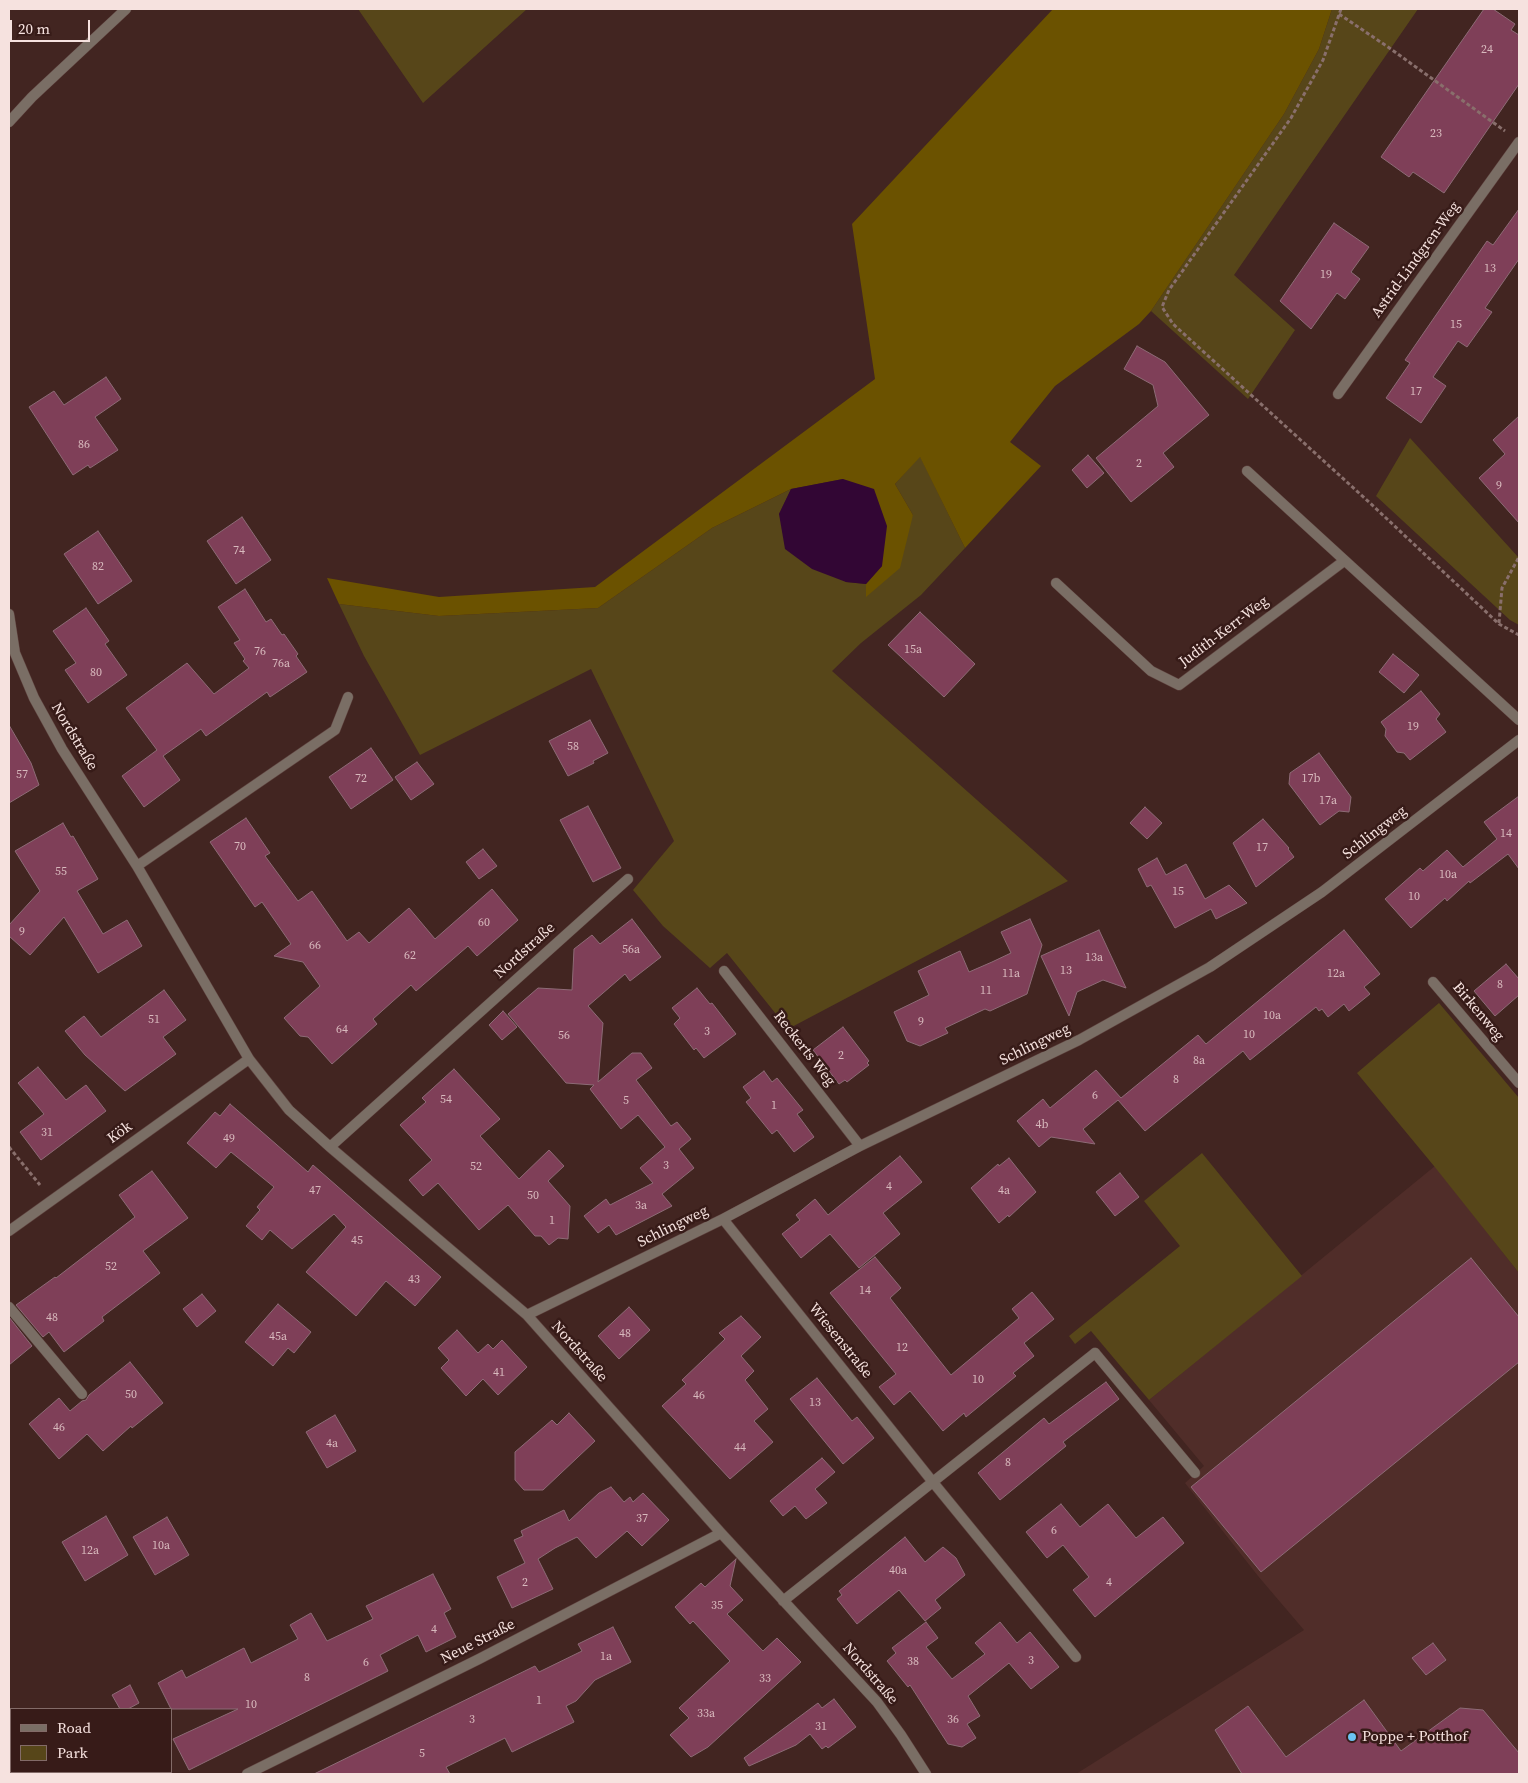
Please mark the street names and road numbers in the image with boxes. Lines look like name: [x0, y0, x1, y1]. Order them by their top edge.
street label: Astrid-Lindgren-Weg: [1368, 198, 1464, 322]
street label: Judith-Kerr-Weg: [1176, 593, 1272, 671]
street label: Nordstraße: [47, 700, 101, 774]
street label: Schlingweg: [1339, 802, 1411, 864]
street label: Nordstraße: [491, 919, 559, 983]
street label: Birkenweg: [1448, 979, 1508, 1045]
street label: Reckerts Weg: [769, 1008, 839, 1090]
street label: Schlingweg: [997, 1020, 1073, 1070]
street label: Kök: [104, 1118, 136, 1148]
street label: Schlingweg: [635, 1202, 711, 1252]
street label: Wiesenstraße: [804, 1300, 876, 1382]
street label: Nordstraße: [547, 1318, 611, 1386]
street label: Neue Straße: [438, 1616, 518, 1668]
street label: Nordstraße: [838, 1640, 902, 1708]

